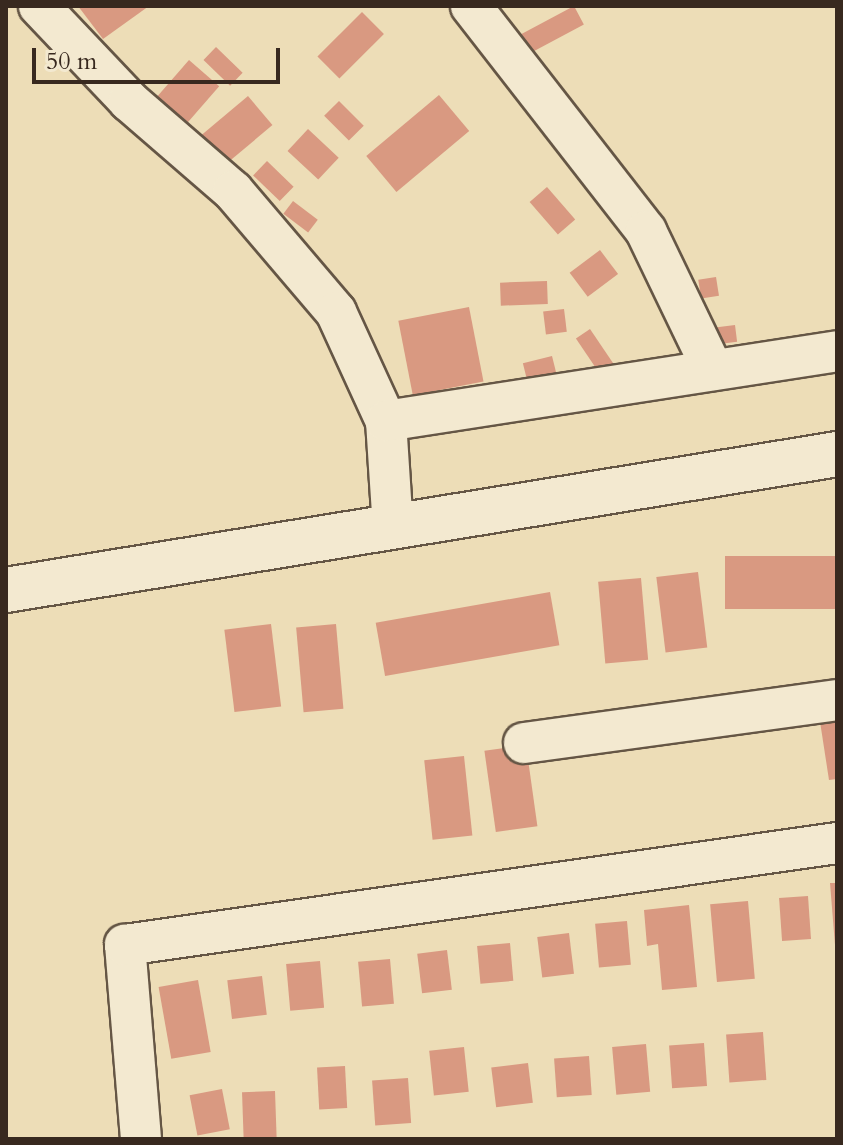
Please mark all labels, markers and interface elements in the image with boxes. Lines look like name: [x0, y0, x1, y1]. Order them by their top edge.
scale bar: [36, 32, 284, 82]
text: 50 m: [46, 45, 97, 78]

